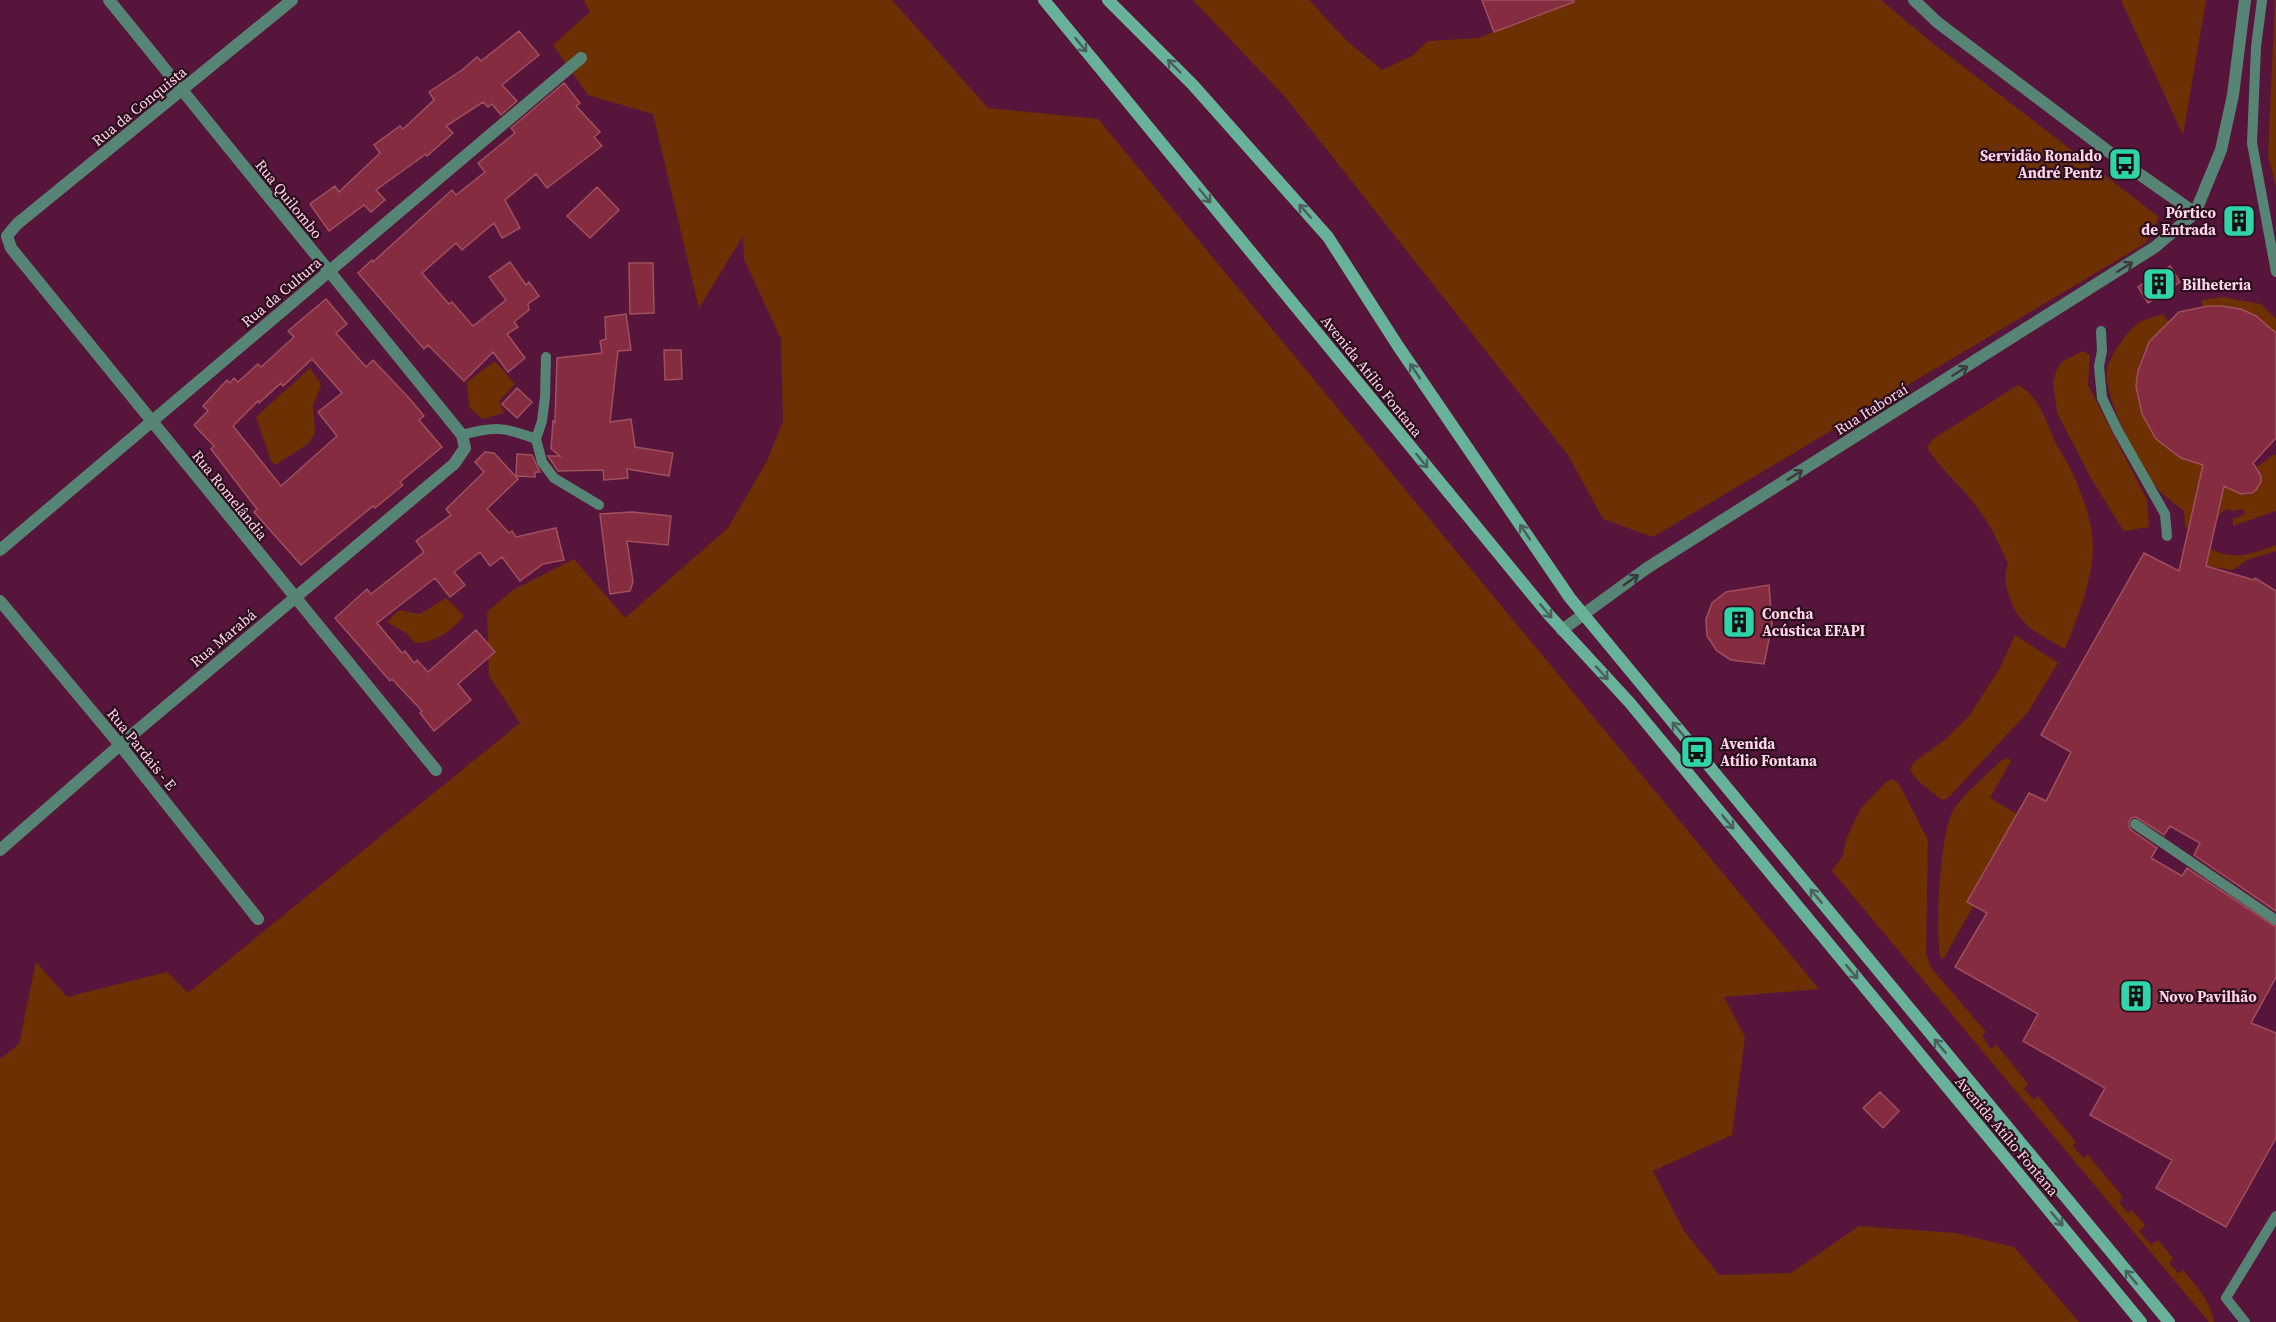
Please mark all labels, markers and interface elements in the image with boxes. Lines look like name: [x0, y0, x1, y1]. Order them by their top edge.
one-way arrow: [1075, 37, 1088, 53]
one-way arrow: [1167, 59, 1181, 74]
street label: Rua da Conquista: [87, 61, 191, 151]
place label: Servidão Ronaldo André Pentz: [1980, 145, 2103, 183]
bus stop icon: Servidão Ronaldo André Pentz: [2107, 146, 2143, 182]
street label: Rua Quilombo: [251, 155, 327, 243]
one-way arrow: [1198, 188, 1212, 203]
place label: Pórtico de Entrada: [2141, 202, 2217, 240]
building icon: Pórtico de Entrada: [2221, 203, 2257, 239]
one-way arrow: [1298, 204, 1312, 219]
street label: Rua da Cultura: [236, 252, 326, 332]
one-way arrow: [2116, 260, 2133, 272]
building icon: Bilheteria: [2141, 266, 2177, 302]
place label: Bilheteria: [2182, 274, 2252, 295]
street label: Avenida Atílio Fontana: [1316, 311, 1428, 442]
one-way arrow: [1409, 364, 1421, 380]
one-way arrow: [1951, 364, 1968, 376]
street label: Rua Itaboraí: [1830, 378, 1912, 440]
street label: Rua Romelândia: [187, 446, 273, 545]
one-way arrow: [1415, 452, 1428, 468]
one-way arrow: [1786, 469, 1803, 481]
one-way arrow: [1519, 525, 1531, 541]
one-way arrow: [1622, 574, 1638, 586]
one-way arrow: [1539, 603, 1552, 619]
place label: Concha Acústica EFAPI: [1762, 603, 1866, 641]
street label: Rua Marabá: [185, 604, 261, 672]
building icon: Concha Acústica EFAPI: [1721, 604, 1757, 640]
one-way arrow: [1595, 665, 1609, 680]
street label: Rua Pardais - E: [102, 704, 182, 794]
one-way arrow: [1671, 721, 1684, 737]
place label: Avenida Atílio Fontana: [1720, 733, 1818, 771]
bus stop icon: Avenida Atílio Fontana: [1679, 734, 1715, 770]
one-way arrow: [1721, 814, 1734, 830]
one-way arrow: [1809, 888, 1822, 904]
one-way arrow: [1845, 964, 1859, 979]
building icon: Novo Pavilhão: [2118, 978, 2154, 1014]
place label: Novo Pavilhão: [2159, 986, 2257, 1007]
one-way arrow: [1933, 1039, 1947, 1054]
street label: Avenida Atílio Fontana: [1950, 1071, 2064, 1201]
one-way arrow: [2050, 1211, 2063, 1227]
one-way arrow: [2125, 1269, 2138, 1285]

